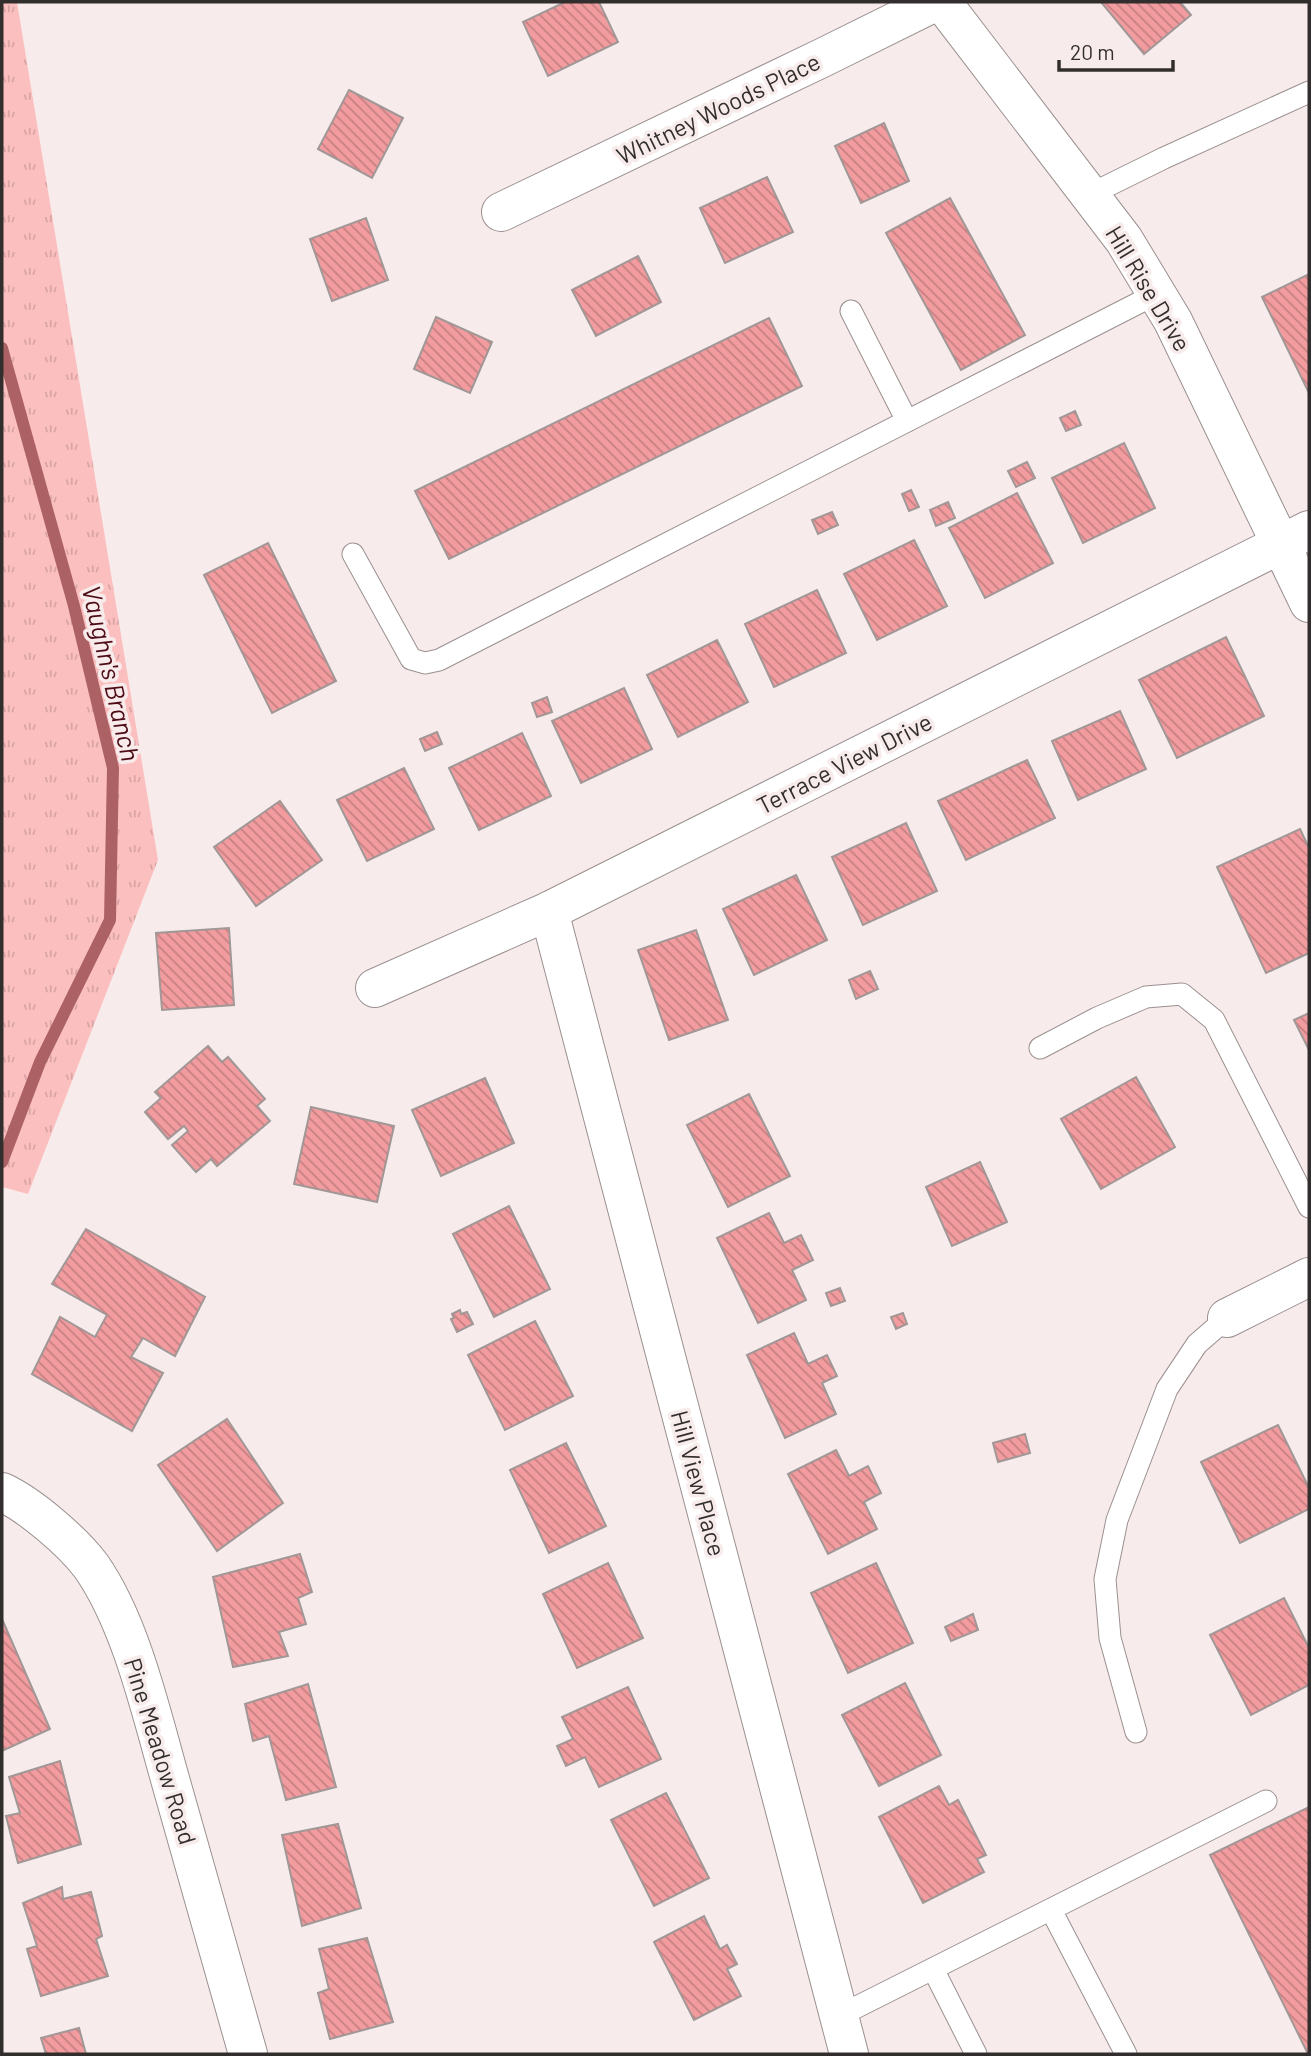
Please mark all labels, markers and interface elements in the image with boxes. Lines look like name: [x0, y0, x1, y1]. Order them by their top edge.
scale bar: [1059, 28, 1173, 72]
text: 20 m: [1070, 39, 1115, 64]
street label: Whitney Woods Place: [612, 46, 824, 170]
street label: Hill Rise Drive: [1100, 220, 1198, 356]
water label: Vaughn's Branch: [77, 582, 147, 764]
street label: Terrace View Drive: [752, 706, 936, 820]
street label: Hill View Place: [666, 1407, 732, 1559]
street label: Pine Meadow Road: [119, 1654, 203, 1848]

